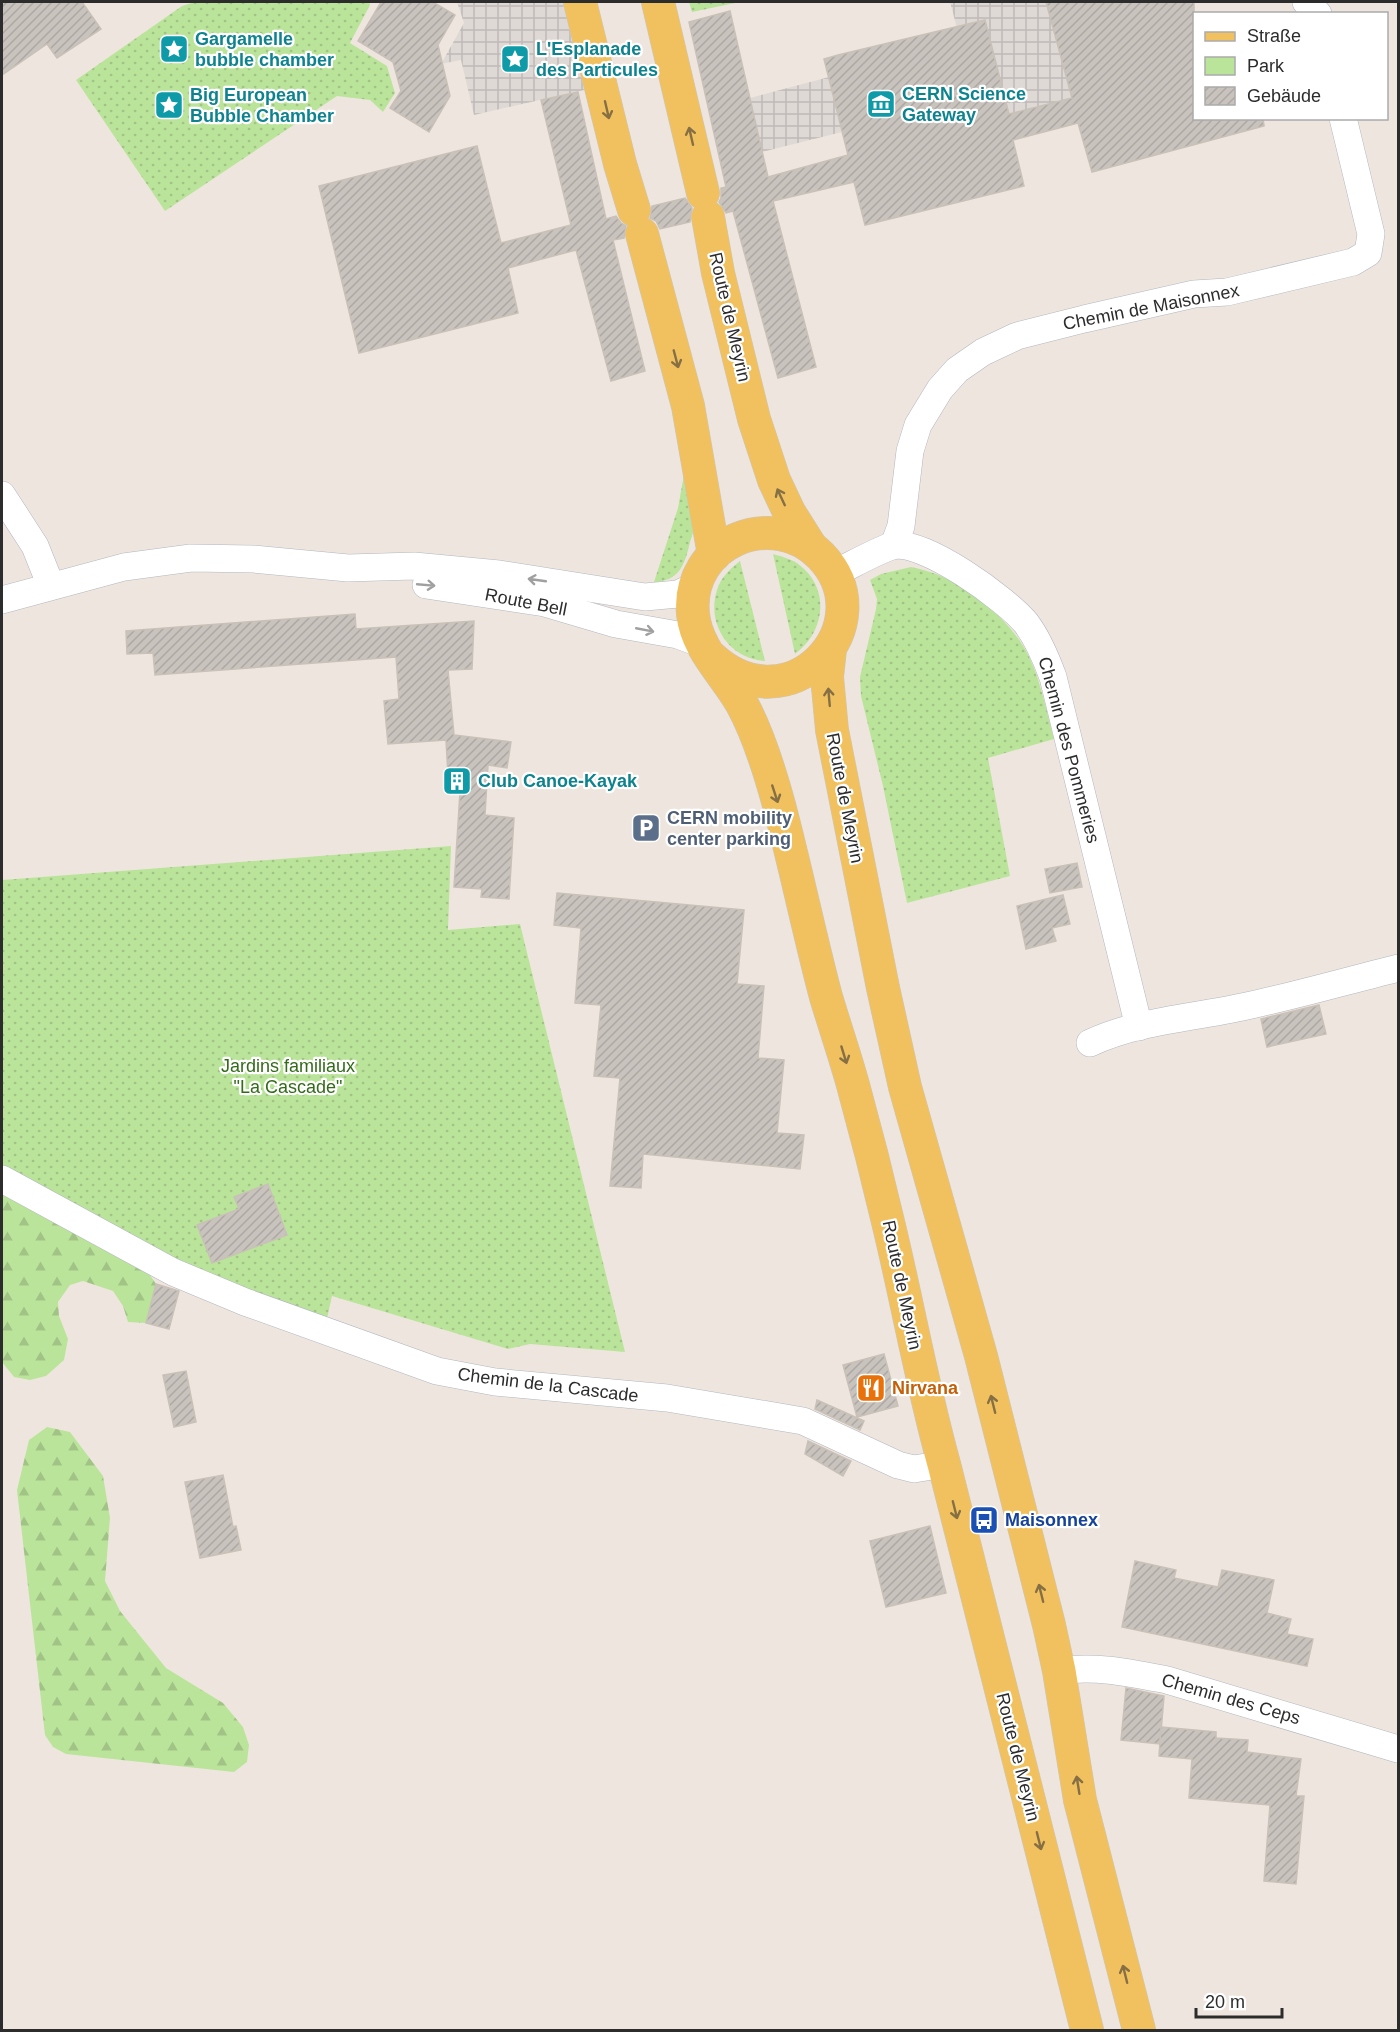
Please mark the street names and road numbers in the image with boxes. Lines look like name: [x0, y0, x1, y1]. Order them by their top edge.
street label: Route de Meyrin: [705, 250, 755, 384]
street label: Chemin de Maisonnex: [1061, 280, 1241, 334]
street label: Route Bell: [483, 584, 569, 620]
street label: Chemin des Pommeries: [1034, 655, 1104, 845]
street label: Route de Meyrin: [823, 731, 867, 865]
street label: Route de Meyrin: [878, 1218, 926, 1352]
street label: Chemin de la Cascade: [456, 1364, 640, 1406]
street label: Chemin des Ceps: [1159, 1670, 1303, 1728]
street label: Route de Meyrin: [992, 1691, 1044, 1823]

